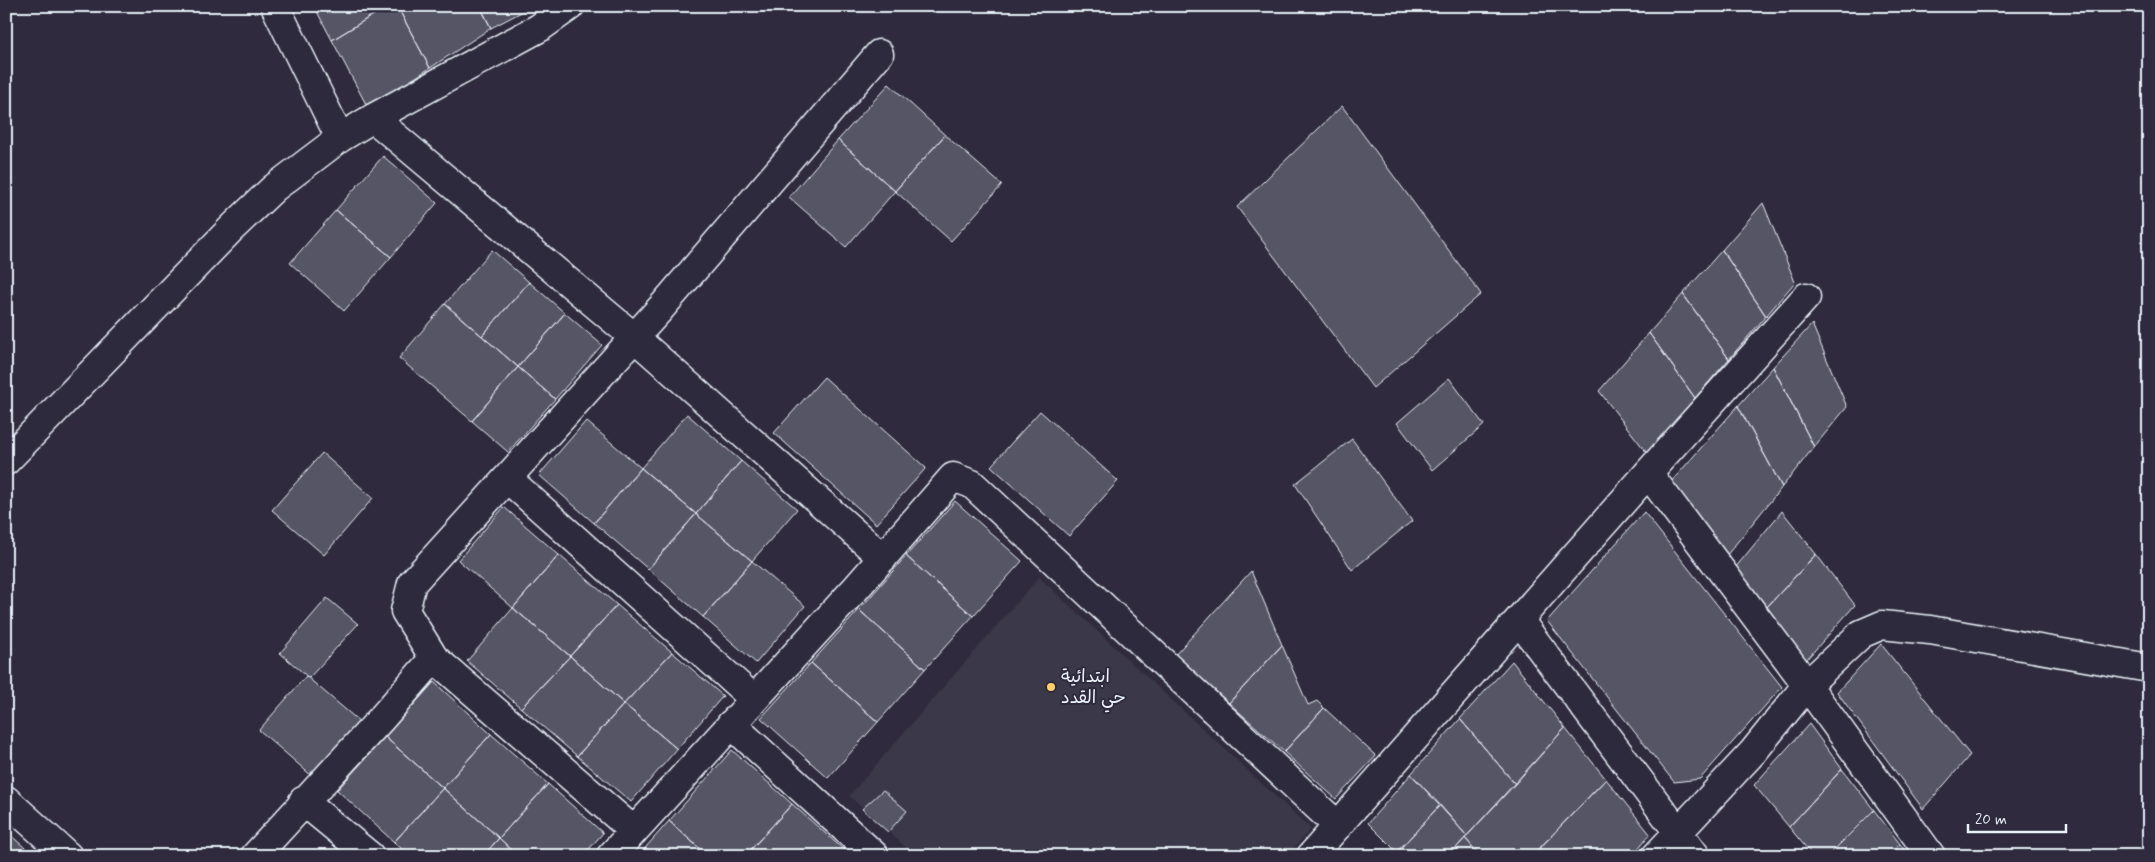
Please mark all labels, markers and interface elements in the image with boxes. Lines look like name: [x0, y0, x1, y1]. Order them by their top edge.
place label: ابتدائية حي القدد: [1061, 665, 1126, 713]
marker: ابتدائية حي القدد: [1045, 681, 1057, 693]
scale bar: [1968, 802, 2065, 834]
text: 20 m: [1975, 810, 2007, 830]

